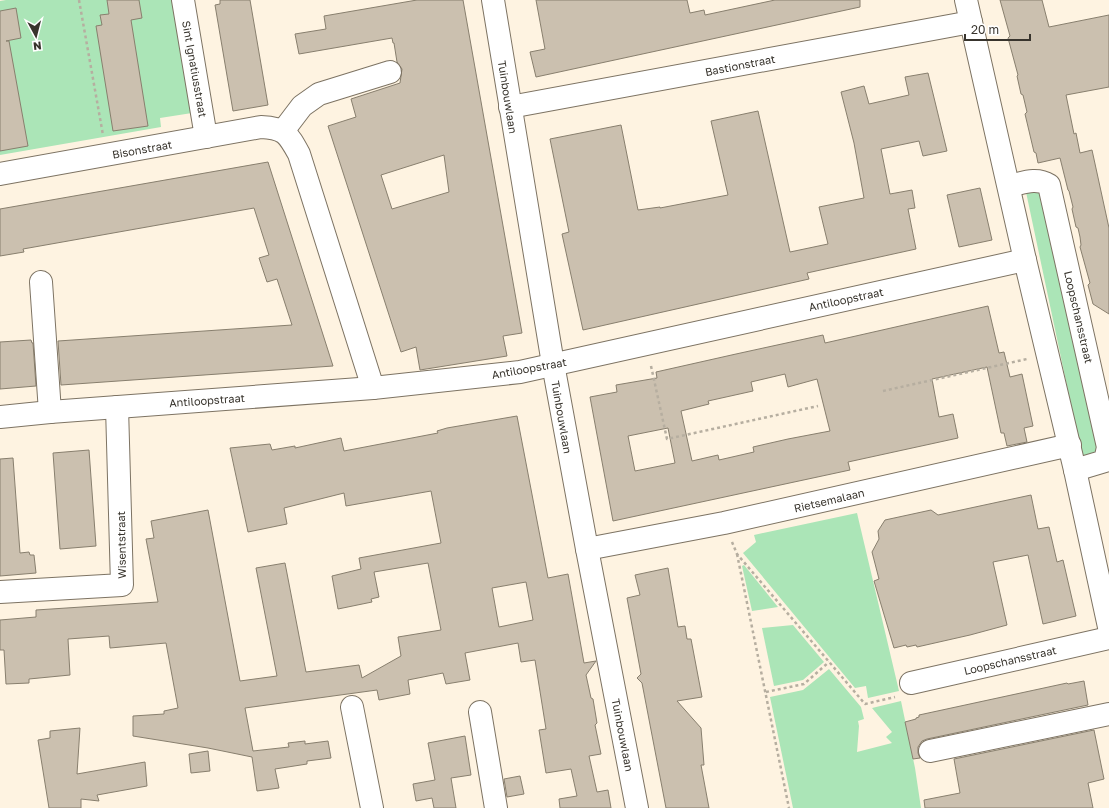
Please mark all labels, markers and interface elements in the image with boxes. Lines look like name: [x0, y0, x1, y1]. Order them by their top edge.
north arrow: [16, 16, 56, 56]
scale bar: [965, 16, 1030, 42]
street label: Sint Ignatiusstraat: [180, 20, 210, 118]
text: 20 m: [971, 22, 999, 37]
text: N: [32, 39, 42, 53]
street label: Bastionstraat: [704, 52, 776, 78]
street label: Tuinbouwlaan: [496, 60, 520, 134]
street label: Bisonstraat: [111, 137, 173, 161]
street label: Loopschansstraat: [1062, 269, 1096, 365]
street label: Antiloopstraat: [808, 285, 884, 313]
street label: Antiloopstraat: [491, 355, 567, 381]
street label: Tuinbouwlaan: [549, 380, 575, 454]
street label: Antiloopstraat: [169, 391, 245, 409]
street label: Rietsemalaan: [792, 486, 866, 514]
street label: Wisentstraat: [114, 511, 128, 579]
street label: Loopschansstraat: [962, 643, 1058, 677]
street label: Tuinbouwlaan: [610, 698, 636, 772]

